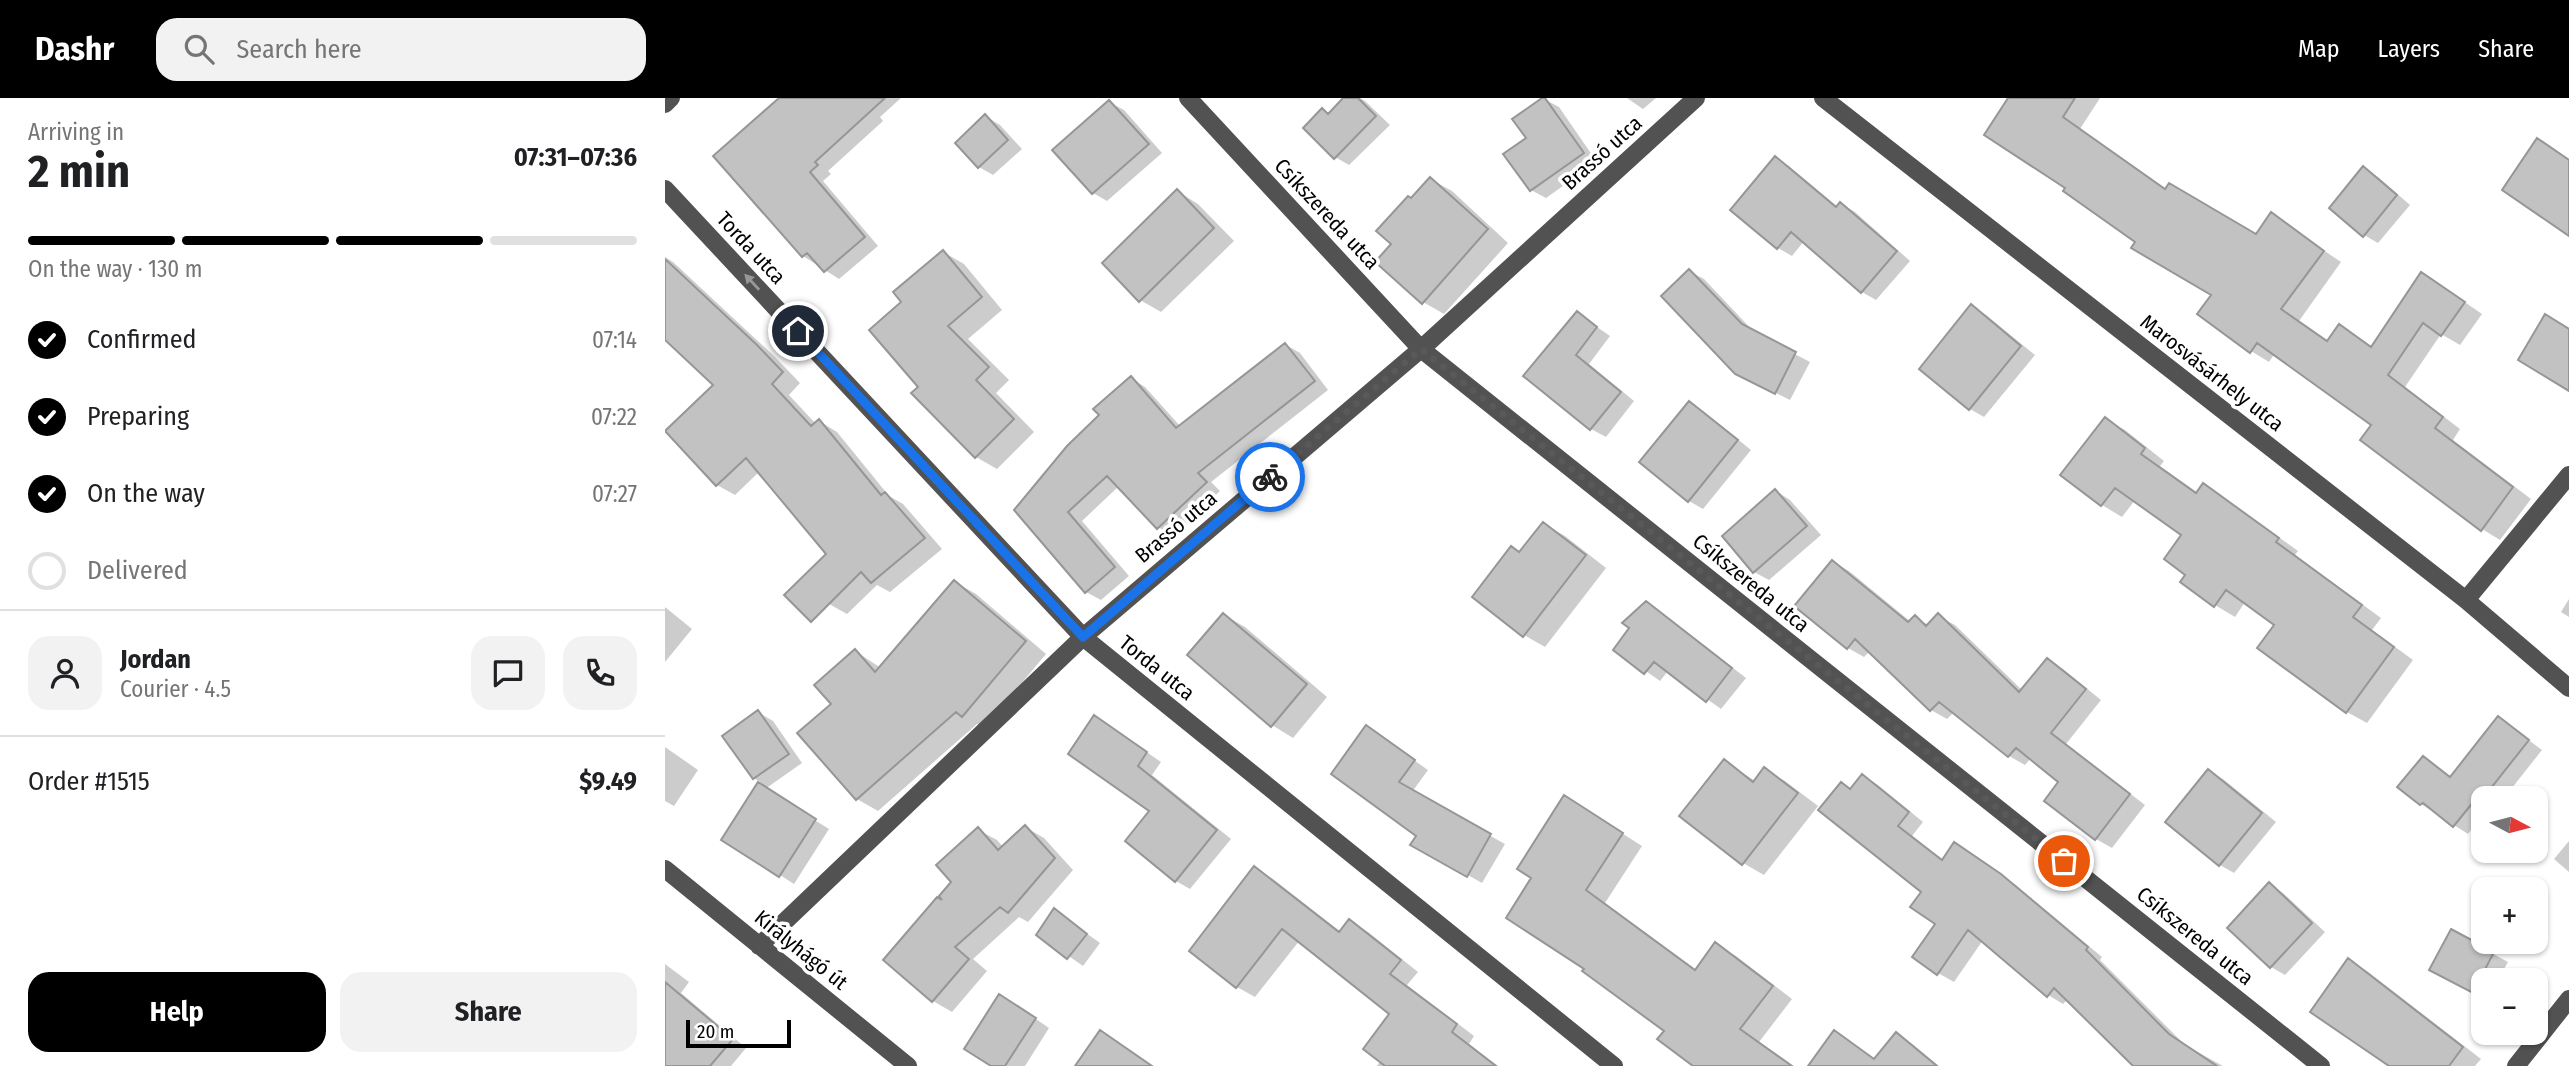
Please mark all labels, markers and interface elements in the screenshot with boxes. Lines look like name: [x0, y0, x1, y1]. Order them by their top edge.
search box: [156, 18, 646, 81]
text: Dashr: [35, 29, 114, 69]
icon: search: [180, 30, 218, 68]
text: Search here: [236, 34, 362, 65]
text: Map: [2298, 35, 2340, 63]
text: Layers: [2378, 35, 2440, 63]
text: Share: [2478, 35, 2534, 63]
street label: Brassó utca: [1557, 110, 1647, 196]
text: Arriving in: [28, 118, 124, 146]
text: 07:31–07:36: [514, 142, 637, 173]
text: 2 min: [28, 144, 130, 199]
street label: Csíkszereda utca: [1269, 153, 1385, 275]
street label: Torda utca: [711, 206, 791, 290]
text: On the way · 130 m: [28, 255, 202, 283]
one-way arrow: [744, 273, 760, 291]
pin: [768, 301, 828, 361]
street label: Marosvásárhely utca: [2135, 309, 2289, 437]
icon: home: [779, 312, 817, 350]
icon: check: [28, 321, 66, 359]
text: Confirmed: [87, 324, 197, 355]
text: 07:14: [592, 326, 637, 354]
icon: check: [28, 398, 66, 436]
text: Preparing: [87, 401, 189, 432]
text: 07:22: [591, 403, 637, 431]
courier: [1235, 442, 1305, 512]
icon: bike: [1251, 458, 1289, 496]
icon: check: [28, 475, 66, 513]
text: On the way: [87, 478, 205, 509]
text: 07:27: [592, 480, 637, 508]
street label: Brassó utca: [1130, 485, 1222, 569]
street label: Csíkszereda utca: [1688, 528, 1814, 638]
text: Delivered: [87, 555, 188, 586]
street label: Torda utca: [1114, 630, 1200, 706]
button: person: [28, 636, 102, 710]
button: chat: [471, 636, 545, 710]
button: phone: [563, 636, 637, 710]
text: Jordan: [120, 644, 191, 675]
text: Courier · 4.5: [120, 675, 231, 703]
text: Order #1515: [28, 766, 150, 797]
text: $9.49: [579, 766, 637, 797]
north arrow: [2471, 786, 2548, 863]
map controls: [2471, 786, 2548, 1045]
pin: [2034, 831, 2094, 891]
icon: bag: [2045, 842, 2083, 880]
button: +: [2471, 877, 2548, 954]
street label: Csíkszereda utca: [2132, 881, 2258, 991]
street label: Királyhágó út: [749, 905, 853, 996]
button: −: [2471, 968, 2548, 1045]
button: Help: [28, 972, 326, 1052]
button: Share: [340, 972, 637, 1052]
scale bar: [686, 1017, 791, 1049]
text: 20 m: [697, 1020, 734, 1043]

